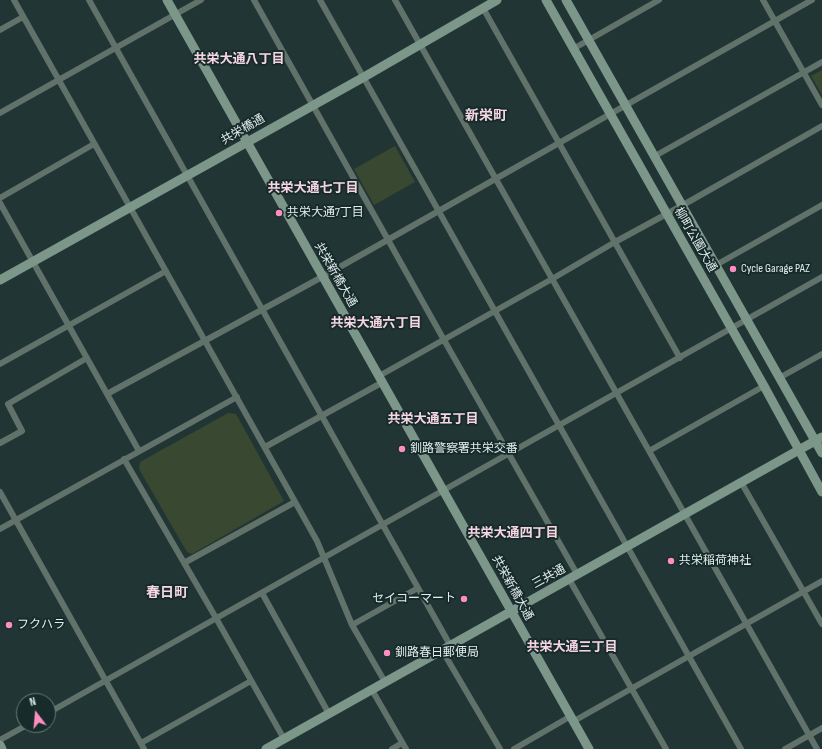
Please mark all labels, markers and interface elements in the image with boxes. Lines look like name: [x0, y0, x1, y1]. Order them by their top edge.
district label: 共栄大通八丁目: [194, 52, 284, 68]
district label: 新栄町: [465, 108, 507, 124]
street label: 共栄橋通: [219, 112, 267, 148]
district label: 共栄大通七丁目: [268, 181, 358, 197]
street label: 柳町公園大通: [671, 205, 719, 275]
place label: 共栄大通7丁目: [287, 206, 364, 220]
marker: 共栄大通7丁目: [274, 208, 284, 218]
street label: 共栄新橋大通: [311, 240, 359, 310]
place label: Cycle Garage PAZ: [741, 262, 810, 276]
marker: Cycle Garage PAZ: [728, 264, 738, 274]
district label: 共栄大通六丁目: [331, 316, 421, 332]
district label: 共栄大通五丁目: [388, 412, 478, 428]
place label: 釧路警察署共栄交番: [410, 442, 518, 456]
marker: 釧路警察署共栄交番: [397, 444, 407, 454]
district label: 共栄大通四丁目: [468, 526, 558, 542]
street label: 共栄新橋大通: [488, 553, 536, 623]
place label: 共栄稲荷神社: [679, 554, 751, 568]
marker: 共栄稲荷神社: [666, 556, 676, 566]
street label: 三共通: [530, 562, 568, 592]
district label: 春日町: [146, 585, 188, 601]
place label: セイコーマート: [372, 592, 456, 606]
marker: セイコーマート: [459, 594, 469, 604]
place label: フクハラ: [17, 618, 65, 632]
marker: フクハラ: [4, 620, 14, 630]
district label: 共栄大通三丁目: [527, 640, 617, 656]
place label: 釧路春日郵便局: [395, 646, 479, 660]
marker: 釧路春日郵便局: [382, 648, 392, 658]
north arrow: [16, 693, 56, 733]
text: N: [28, 695, 37, 709]

